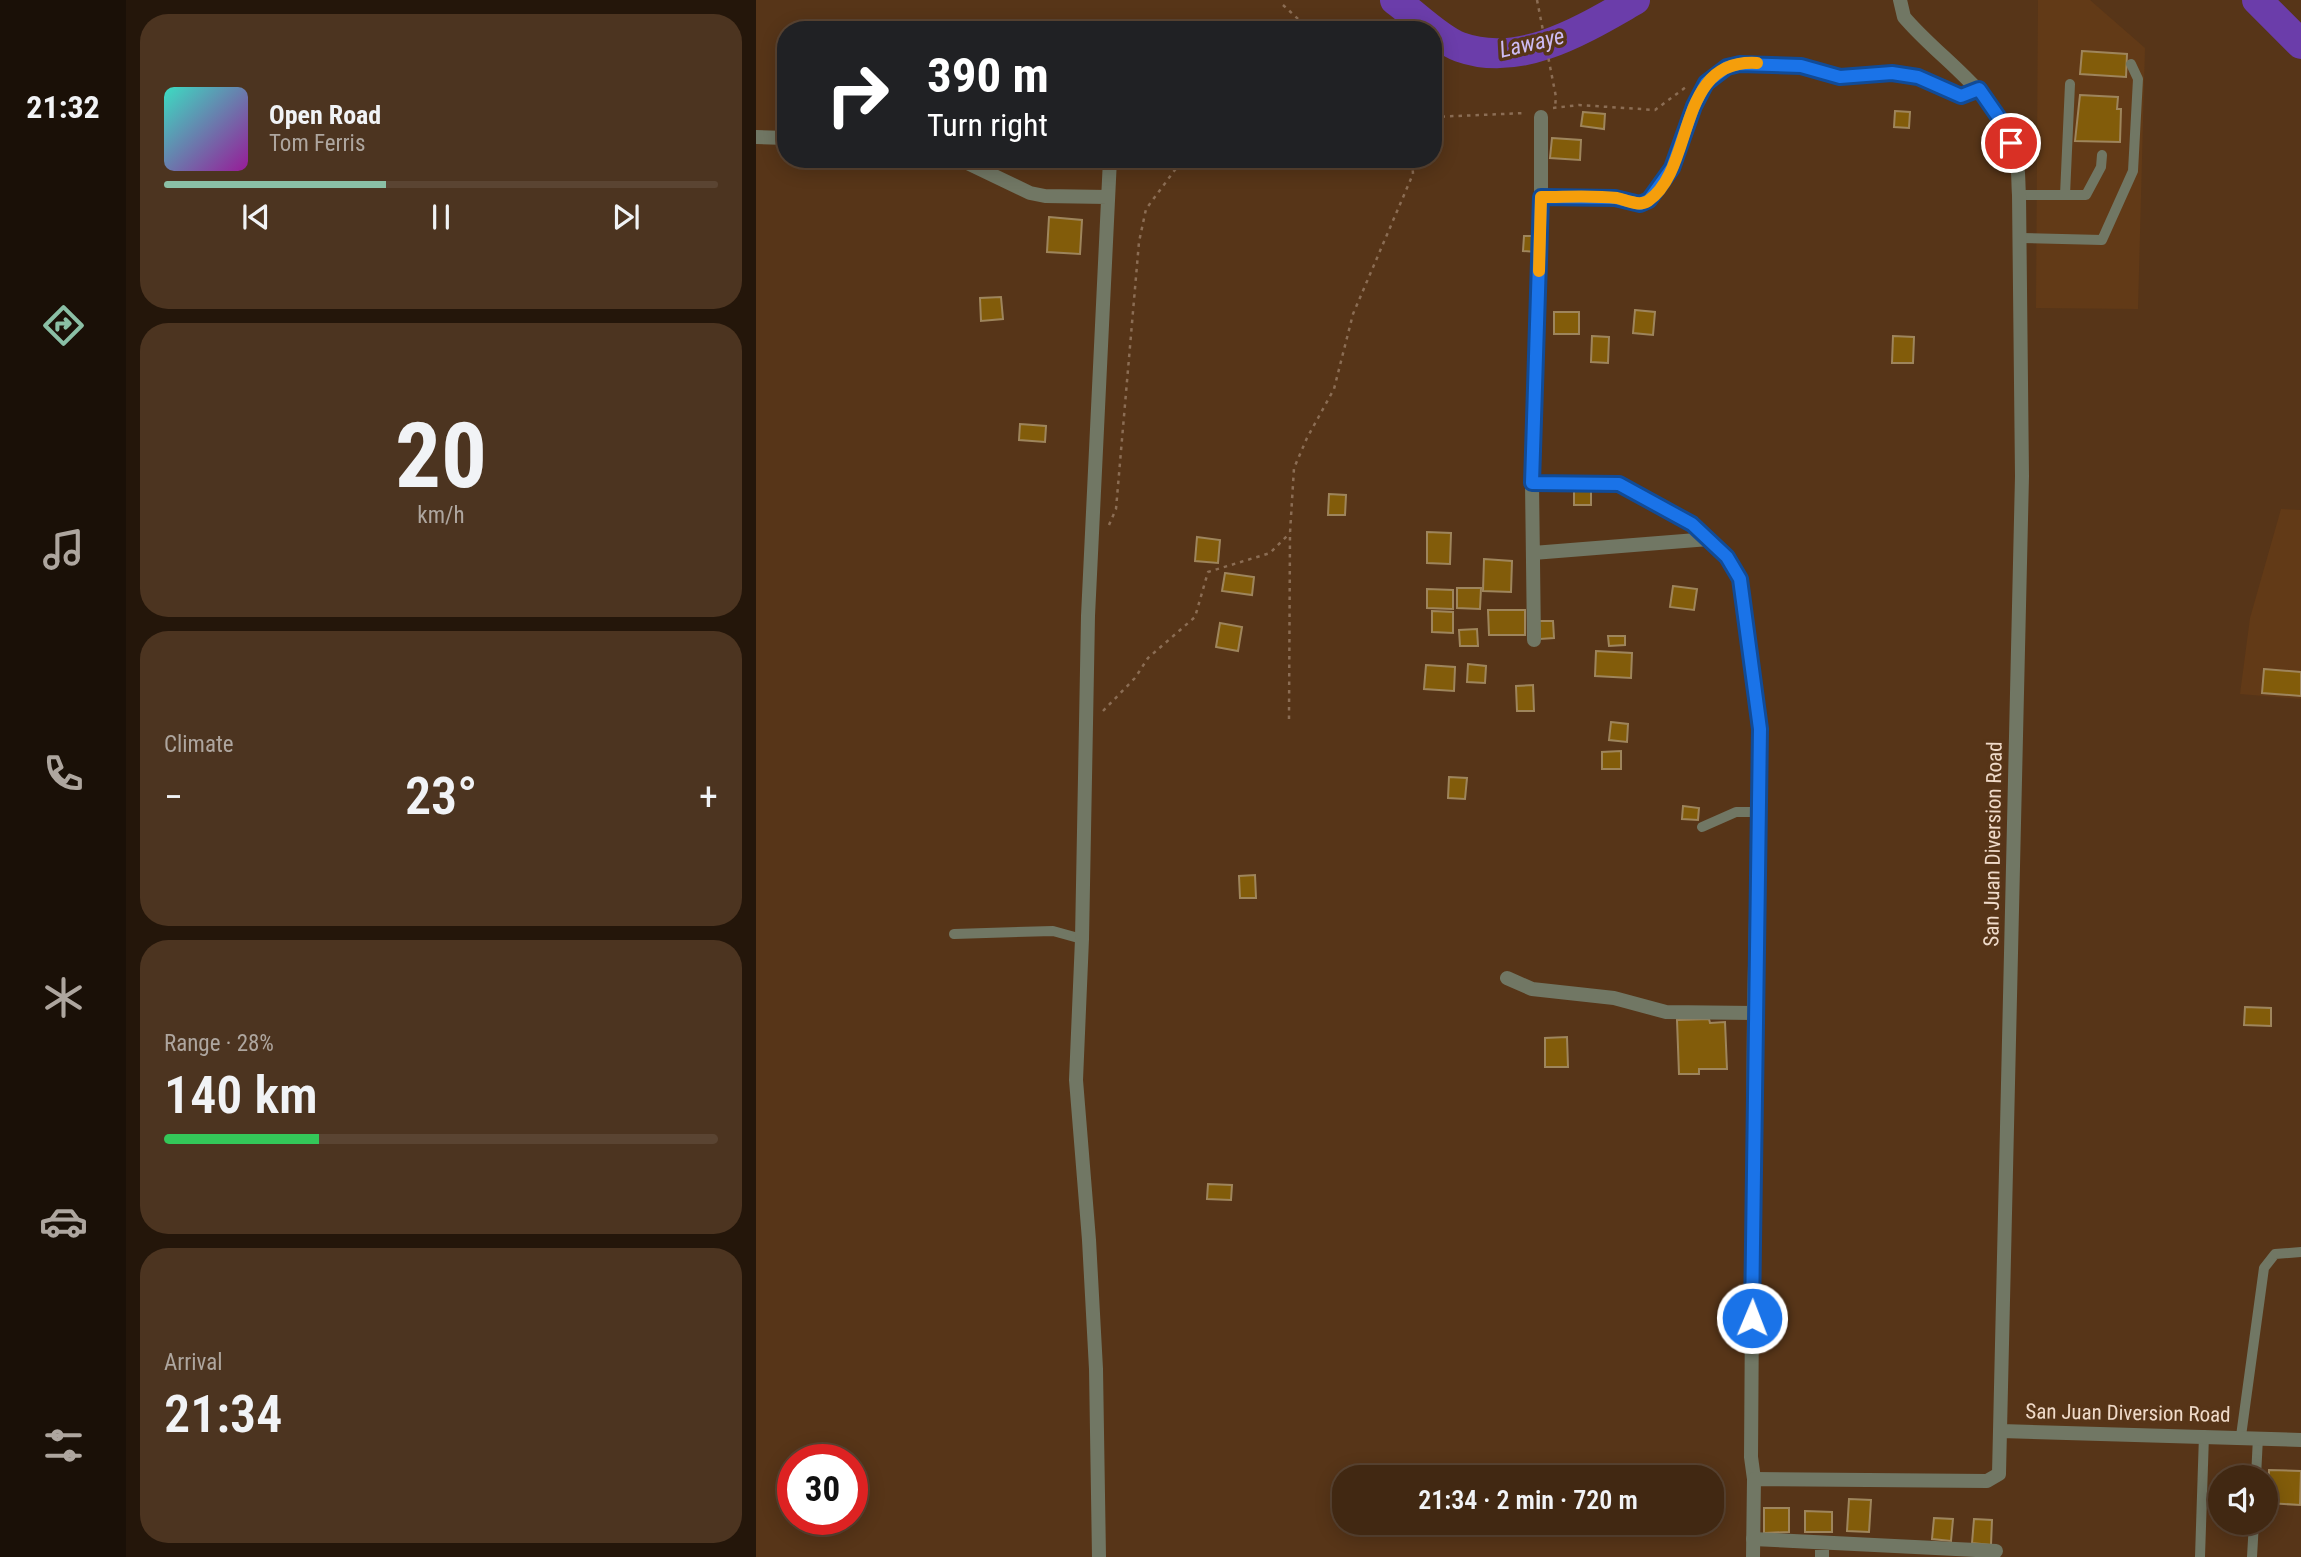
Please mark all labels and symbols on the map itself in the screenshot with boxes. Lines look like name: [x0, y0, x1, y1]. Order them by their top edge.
water label: Lawaye: [1497, 22, 1567, 64]
pin: [1981, 113, 2041, 173]
street label: San Juan Diversion Road: [1979, 741, 2007, 947]
position arrow: [1715, 1281, 1789, 1355]
street label: San Juan Diversion Road: [2025, 1399, 2231, 1427]
speed limit sign: 30: [777, 1444, 868, 1535]

